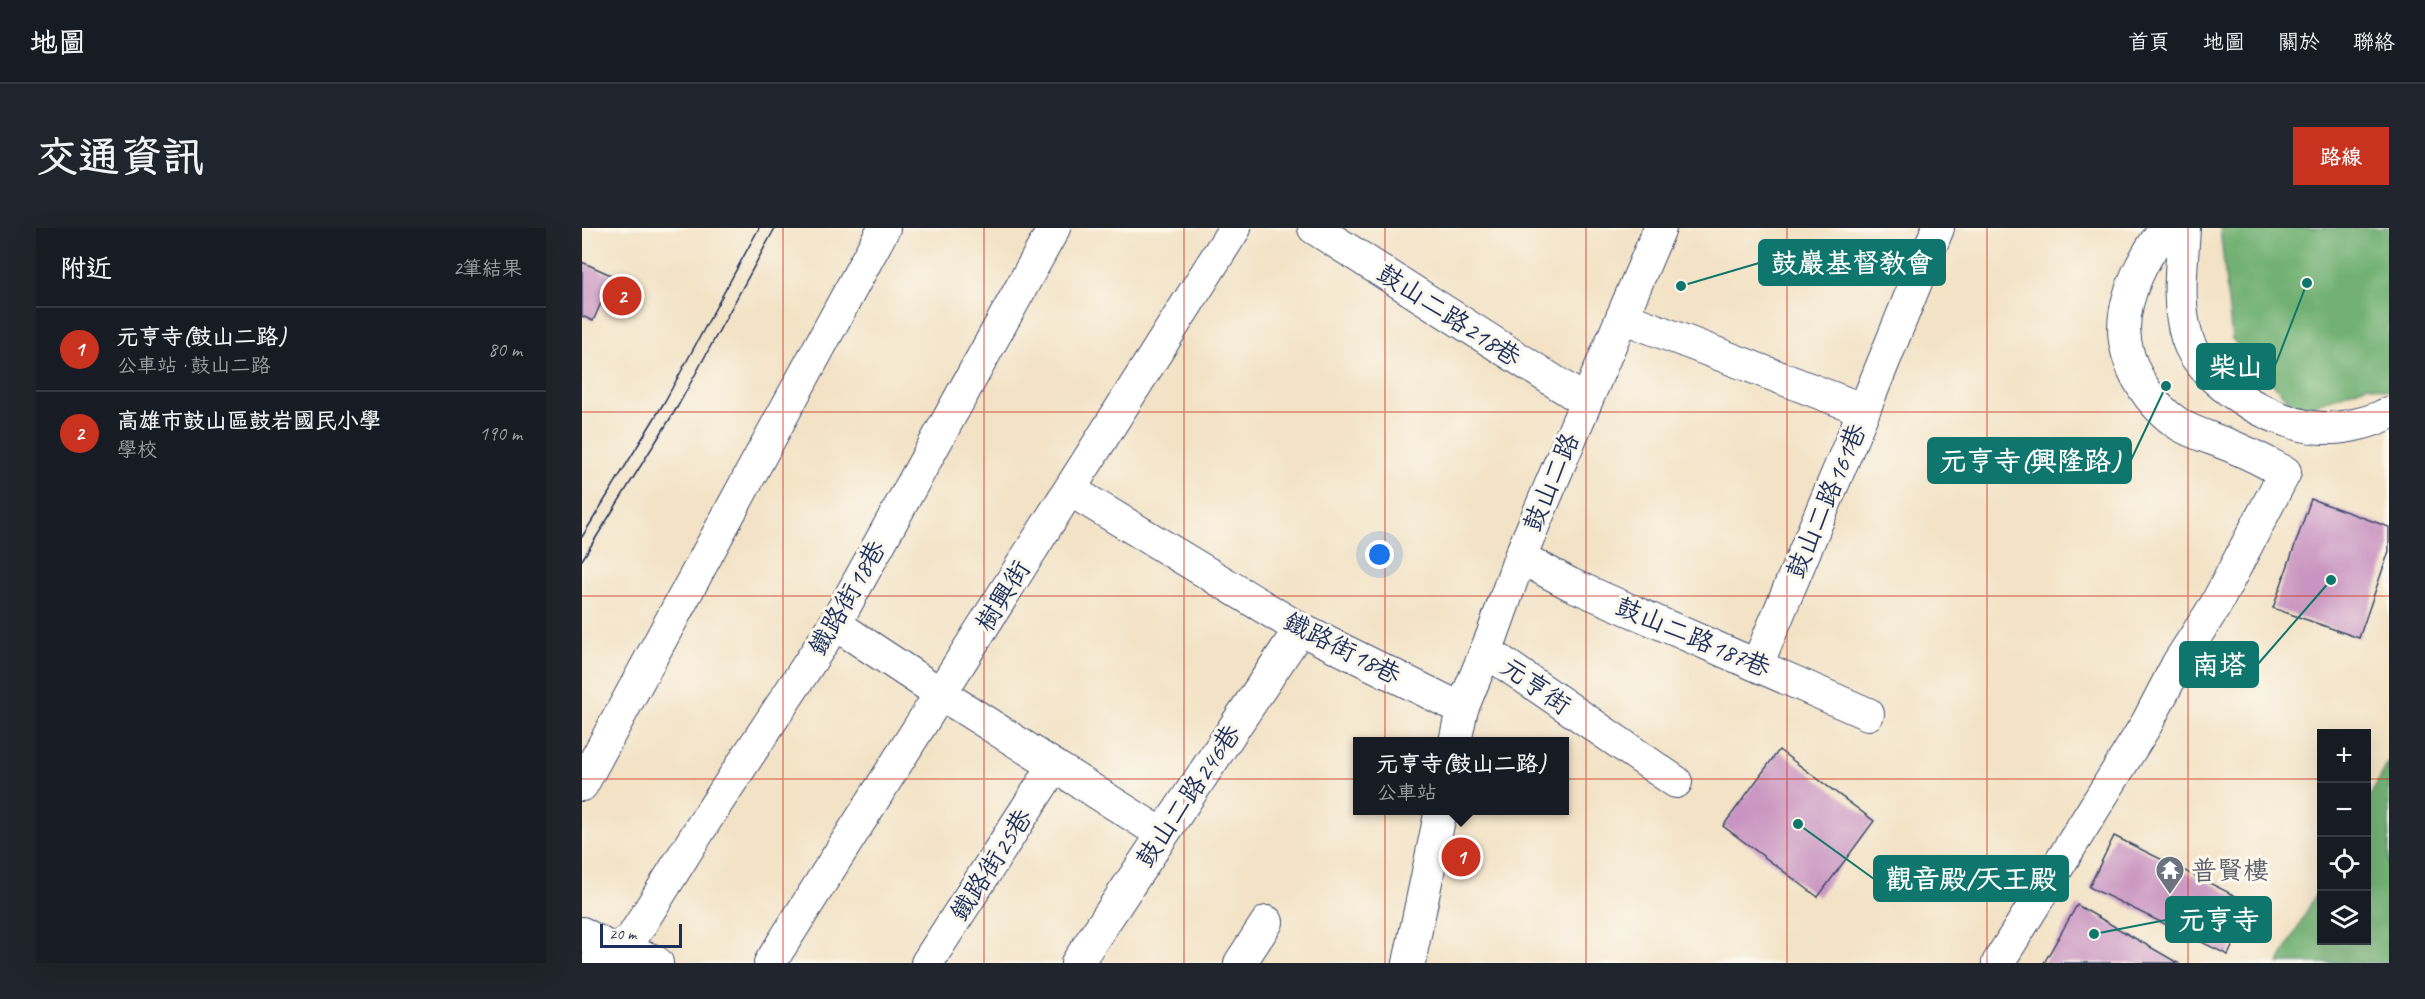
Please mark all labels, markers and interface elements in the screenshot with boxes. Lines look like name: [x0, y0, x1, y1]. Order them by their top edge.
text: 地圖: [30, 25, 86, 60]
text: 首頁: [2128, 29, 2170, 55]
text: 地圖: [2203, 29, 2245, 55]
text: 關於: [2278, 29, 2320, 55]
text: 聯絡: [2353, 29, 2395, 55]
button: 路線: [2293, 127, 2389, 185]
text: 交通資訊: [36, 131, 204, 184]
callout: 鼓巖基督教會: [1759, 240, 1945, 285]
text: 鼓巖基督教會: [1771, 246, 1933, 280]
text: 附近: [60, 252, 112, 285]
text: 2筆結果: [453, 256, 522, 281]
street label: 鼓山二路218巷: [1371, 256, 1527, 374]
pin: 2: [602, 274, 642, 318]
text: 元亨寺(鼓山二路): [117, 323, 286, 351]
text: 1: [75, 337, 84, 362]
text: 80 m: [488, 337, 522, 362]
callout: 柴山: [2197, 344, 2275, 389]
text: 柴山: [2209, 350, 2263, 384]
text: 公車站 · 鼓山二路: [117, 353, 270, 378]
text: 高雄市鼓山區鼓岩國民小學: [117, 407, 381, 435]
street label: 鼓山二路161巷: [1779, 419, 1873, 583]
text: 2: [75, 421, 84, 446]
text: 190 m: [479, 421, 522, 446]
street label: 鼓山二路: [1515, 428, 1587, 536]
text: 學校: [117, 437, 157, 462]
callout: 元亨寺(興隆路): [1928, 438, 2131, 483]
text: 元亨寺(興隆路): [1940, 444, 2122, 478]
street label: 鐵路街18巷: [801, 535, 893, 661]
your location: [1365, 540, 1394, 569]
street label: 樹興街: [968, 554, 1038, 638]
street label: 鼓山二路187巷: [1611, 590, 1775, 684]
street label: 鐵路街18巷: [1278, 604, 1406, 692]
callout: 南塔: [2180, 642, 2258, 687]
text: 南塔: [2192, 648, 2246, 682]
street label: 元亨街: [1495, 650, 1577, 722]
street label: 鼓山二路246巷: [1128, 718, 1248, 874]
map controls: [2317, 729, 2371, 945]
button: +: [2317, 729, 2371, 783]
popup: [1353, 737, 1569, 815]
text: 元亨寺(鼓山二路): [1377, 750, 1545, 778]
text: 公車站: [1377, 780, 1437, 805]
button: −: [2317, 783, 2371, 837]
street label: 鐵路街25巷: [942, 803, 1040, 927]
pin: 1: [1442, 834, 1480, 880]
button: locate: [2317, 837, 2371, 891]
temple icon: 普賢樓: [2154, 854, 2186, 896]
place label: 普賢樓: [2191, 854, 2269, 887]
callout: 觀音殿/天王殿: [1874, 856, 2068, 901]
text: 觀音殿/天王殿: [1886, 862, 2056, 896]
button: layers: [2317, 891, 2371, 945]
callout: 元亨寺: [2166, 897, 2271, 942]
text: 元亨寺: [2179, 903, 2260, 937]
scale bar: [600, 921, 682, 948]
text: 20 m: [609, 924, 636, 944]

